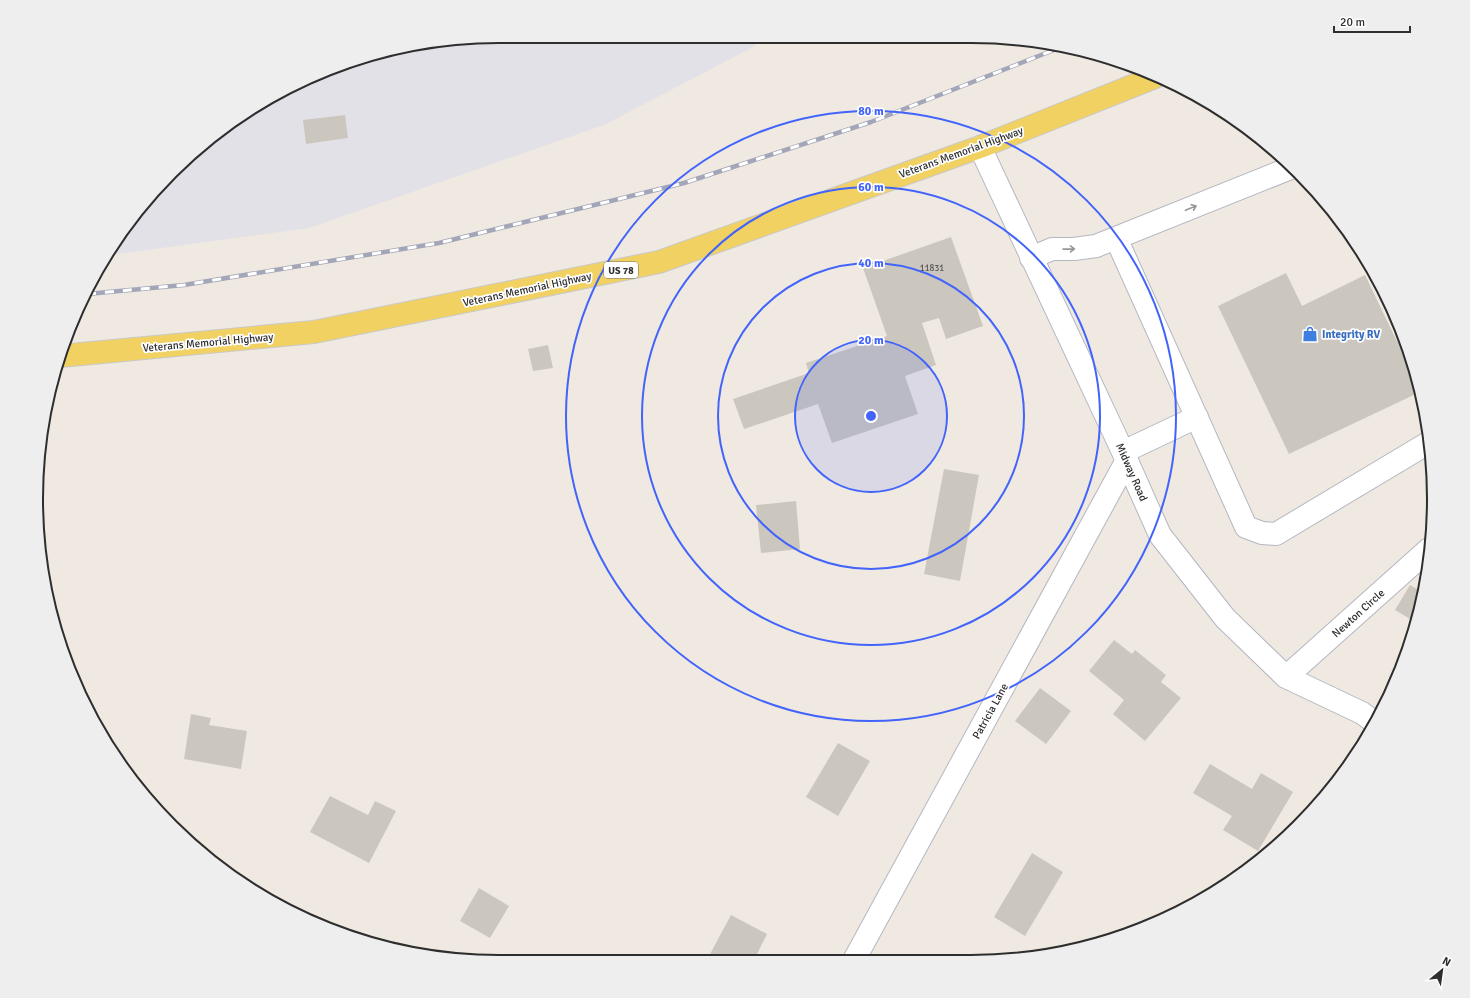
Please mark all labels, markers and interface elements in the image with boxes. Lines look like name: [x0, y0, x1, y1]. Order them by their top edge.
scale bar: [1334, 8, 1410, 34]
text: 20 m: [1340, 15, 1365, 30]
text: 80 m: [858, 104, 884, 119]
street label: Veterans Memorial Highway: [897, 124, 1026, 181]
text: 60 m: [858, 180, 884, 195]
one-way arrow: [1185, 204, 1197, 212]
one-way arrow: [1062, 245, 1075, 253]
text: 40 m: [858, 256, 884, 271]
road number: US 78: [604, 262, 638, 278]
house number: 11831: [920, 263, 944, 274]
street label: Veterans Memorial Highway: [462, 269, 593, 309]
shop icon: Integrity RV: [1301, 325, 1319, 343]
place label: Integrity RV: [1322, 328, 1380, 341]
street label: Veterans Memorial Highway: [142, 330, 275, 355]
text: 20 m: [858, 333, 884, 348]
centre of rings: [864, 409, 878, 423]
street label: Midway Road: [1113, 441, 1150, 503]
street label: Newton Circle: [1329, 586, 1387, 640]
street label: Patricia Lane: [970, 681, 1011, 741]
north arrow: [1422, 950, 1462, 990]
text: N: [1440, 954, 1453, 969]

